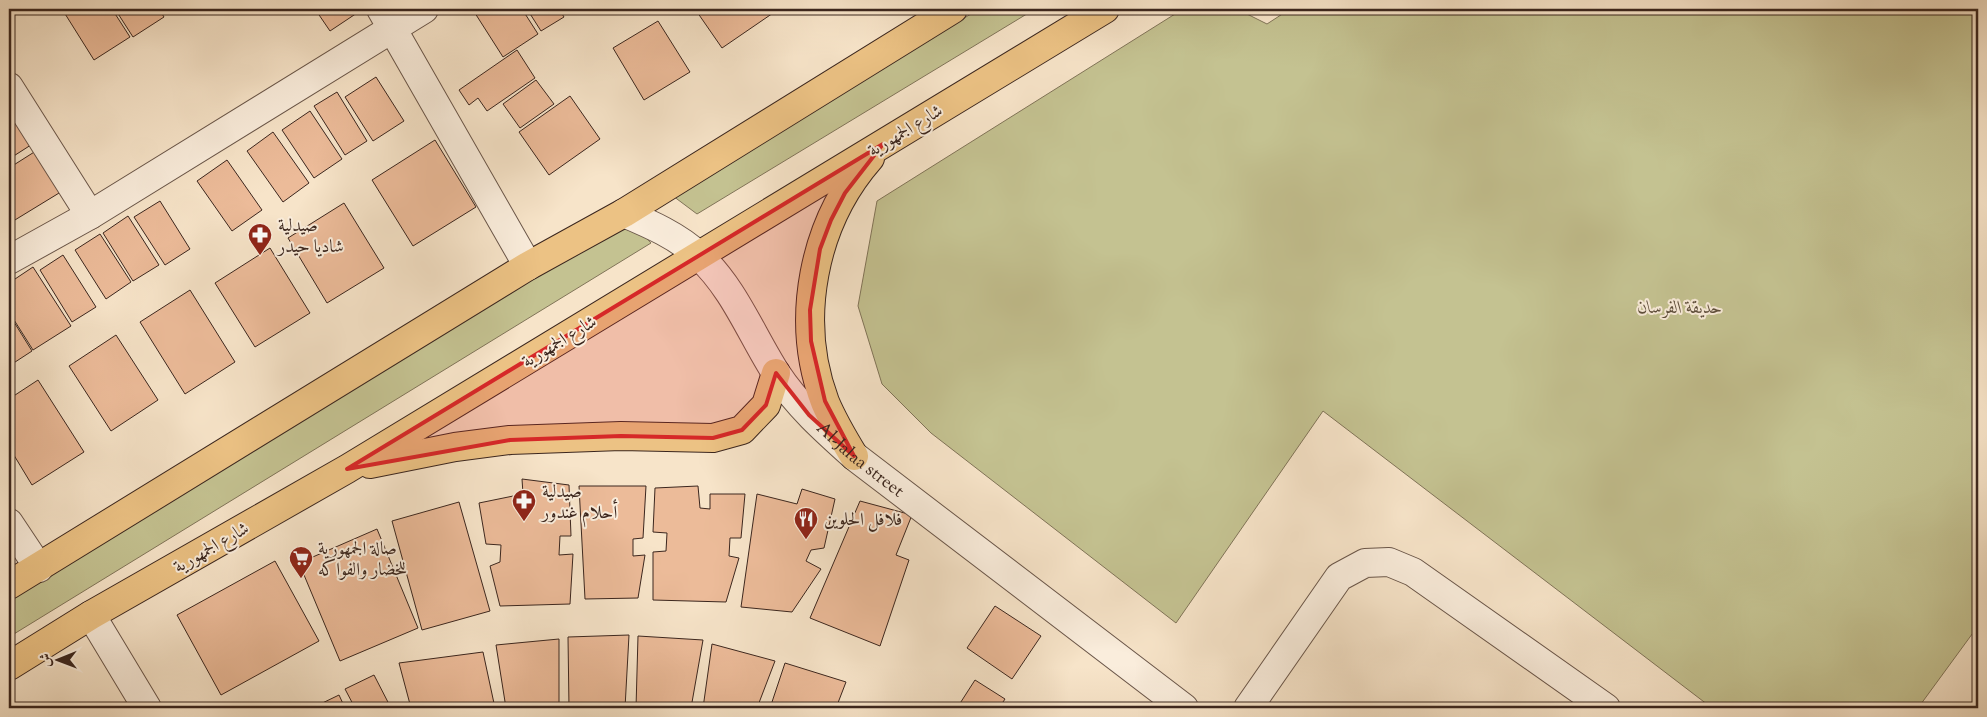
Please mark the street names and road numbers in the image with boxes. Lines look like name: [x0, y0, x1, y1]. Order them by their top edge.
street label: شارع الجمهورية: [864, 99, 949, 164]
street label: شارع الجمهورية: [518, 310, 603, 375]
street label: Al-Jalaa street: [810, 417, 909, 505]
street label: شارع الجمهورية: [169, 517, 255, 581]

